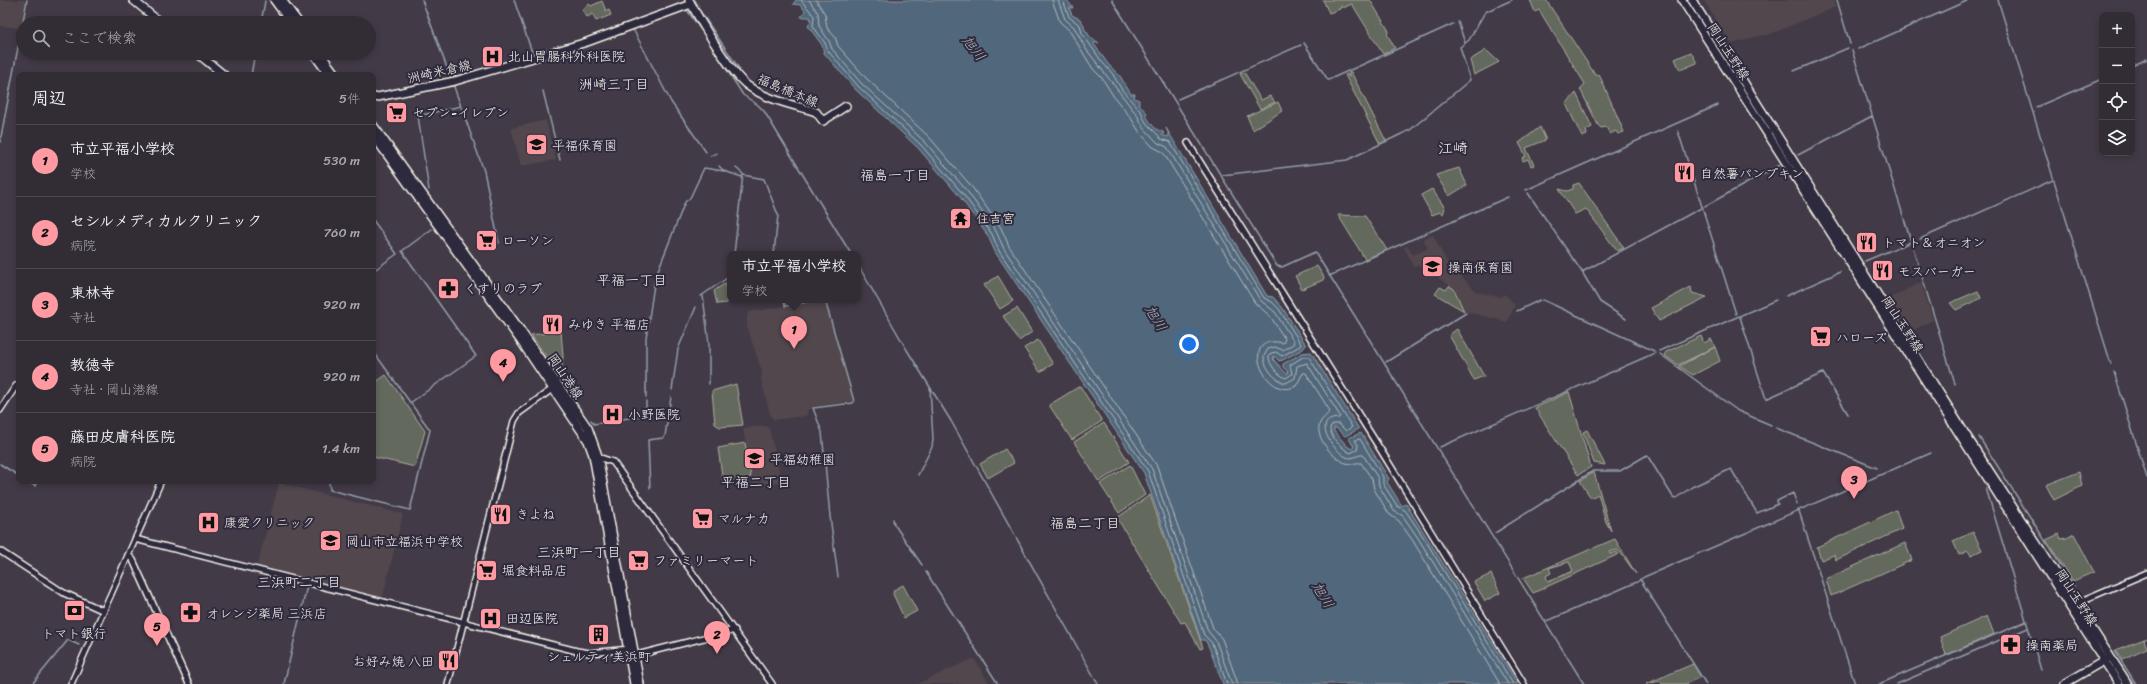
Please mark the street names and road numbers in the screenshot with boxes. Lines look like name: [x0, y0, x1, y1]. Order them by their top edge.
street label: 岡山玉野線: [1701, 18, 1756, 86]
street label: 洲崎米倉線: [405, 53, 474, 90]
street label: 福島橋本線: [753, 67, 823, 114]
street label: 岡山玉野線: [1875, 291, 1930, 359]
street label: 岡山港線: [542, 348, 590, 405]
street label: 岡山玉野線: [2049, 564, 2104, 632]

